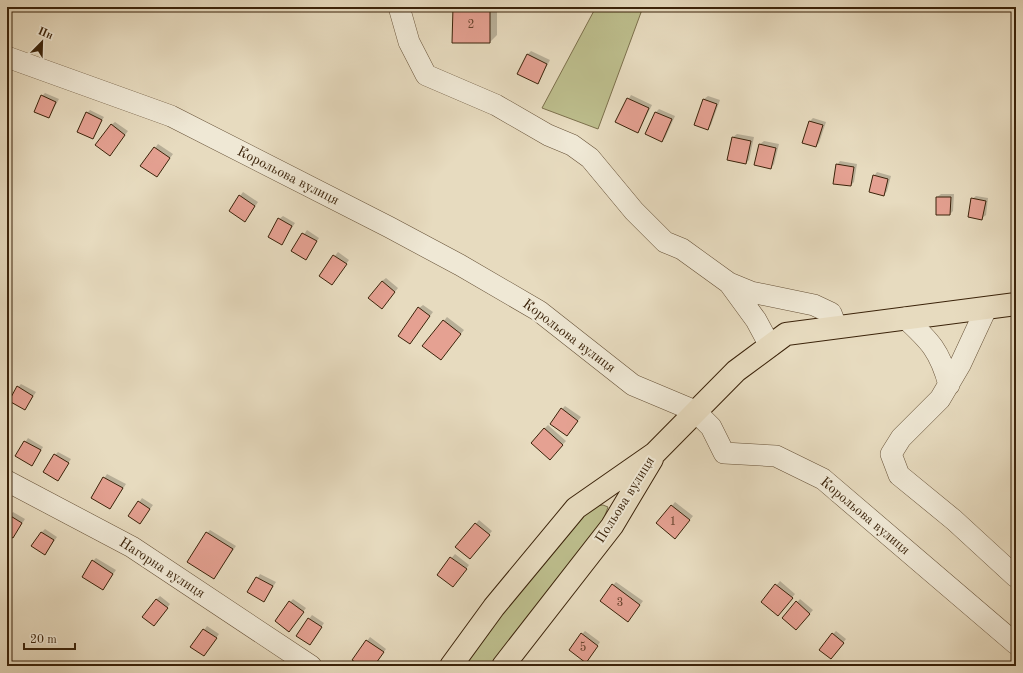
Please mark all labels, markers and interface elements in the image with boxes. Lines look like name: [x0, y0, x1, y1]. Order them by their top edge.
house number: 2: [468, 19, 474, 31]
north arrow: [22, 22, 62, 62]
text: Пн: [36, 26, 54, 42]
street label: Корольова вулиця: [235, 144, 341, 208]
street label: Корольова вулиця: [520, 297, 618, 375]
street label: Польова вулиця: [593, 454, 657, 546]
street label: Корольова вулиця: [817, 475, 913, 557]
house number: 1: [670, 516, 676, 528]
street label: Нагорна вулиця: [117, 535, 207, 601]
house number: 3: [617, 597, 623, 609]
scale bar: [24, 625, 75, 651]
text: 20 m: [30, 634, 57, 646]
house number: 5: [580, 641, 587, 654]

